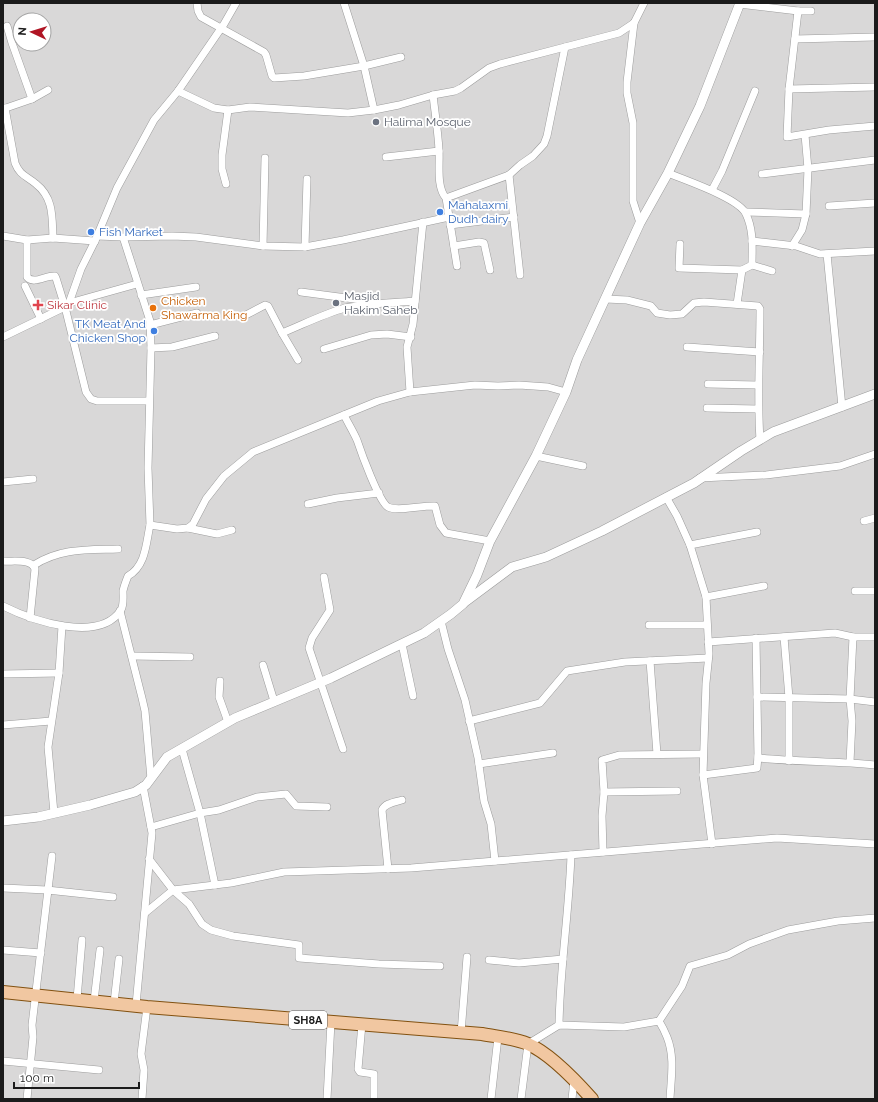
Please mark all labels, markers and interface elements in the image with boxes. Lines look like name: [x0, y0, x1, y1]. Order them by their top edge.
north arrow: [12, 12, 52, 52]
text: N: [16, 27, 29, 36]
place label: Halima Mosque: [384, 115, 471, 129]
marker: Halima Mosque: [371, 117, 381, 127]
place label: Mahalaxmi Dudh dairy: [448, 198, 509, 226]
marker: Mahalaxmi Dudh dairy: [435, 207, 445, 217]
place label: Fish Market: [99, 225, 163, 239]
marker: Fish Market: [86, 227, 96, 237]
place label: Masjid Hakim Saheb: [344, 289, 418, 317]
place label: Chicken Shawarma King: [161, 294, 247, 322]
place label: Sikar Clinic: [47, 298, 107, 312]
marker: Masjid Hakim Saheb: [331, 298, 341, 308]
marker: Sikar Clinic: [32, 299, 44, 311]
marker: Chicken Shawarma King: [148, 303, 158, 313]
place label: TK Meat And Chicken Shop: [70, 317, 146, 345]
marker: TK Meat And Chicken Shop: [149, 326, 159, 336]
road number: SH8A: [289, 1011, 327, 1029]
scale bar: [14, 1064, 139, 1090]
text: 100 m: [20, 1071, 54, 1085]

